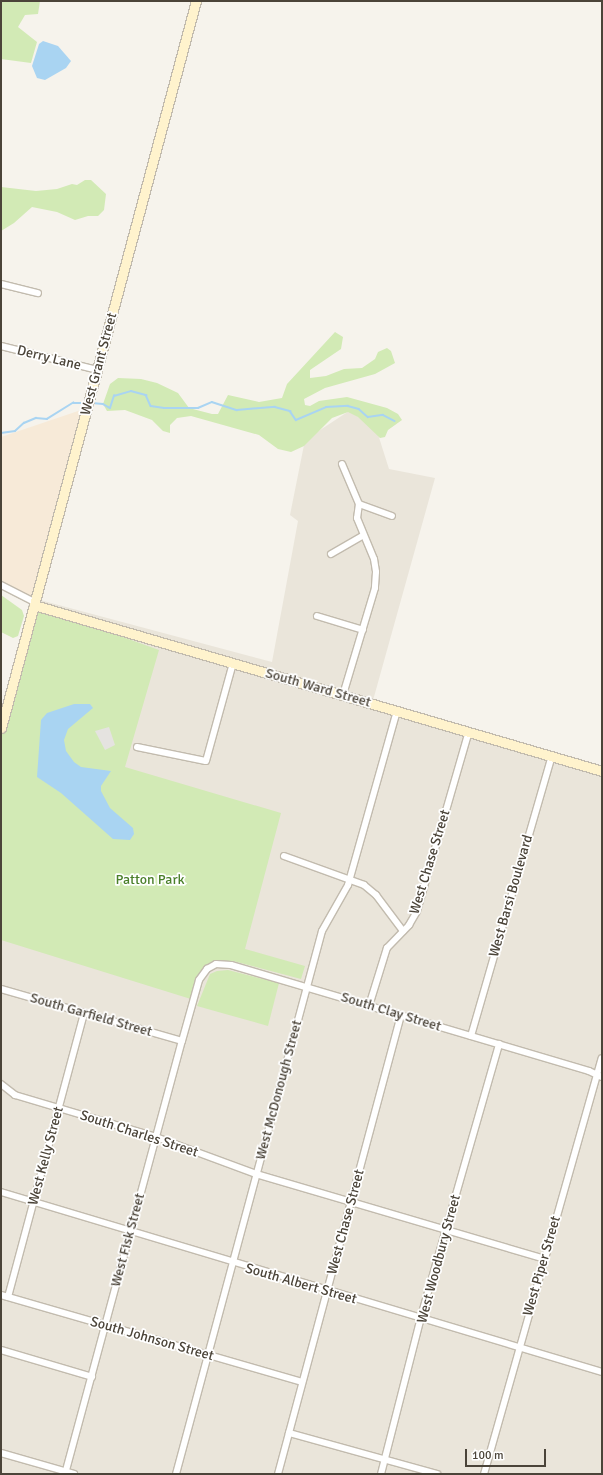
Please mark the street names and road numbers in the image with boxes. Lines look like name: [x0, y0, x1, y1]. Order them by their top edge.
street label: West Grant Street: [77, 311, 121, 417]
street label: Derry Lane: [15, 342, 83, 374]
street label: South Ward Street: [263, 665, 373, 711]
street label: West Chase Street: [406, 808, 454, 916]
street label: West Barsi Boulevard: [486, 833, 536, 959]
street label: South Clay Street: [339, 989, 443, 1035]
street label: South Garfield Street: [28, 990, 154, 1040]
street label: West McDonough Street: [252, 1018, 306, 1162]
street label: West Kelly Street: [25, 1105, 67, 1207]
street label: South Charles Street: [78, 1107, 200, 1161]
street label: West Chase Street: [324, 1168, 368, 1276]
street label: West Fisk Street: [107, 1191, 149, 1289]
street label: West Woodbury Street: [414, 1193, 464, 1325]
street label: West Piper Street: [520, 1214, 564, 1318]
street label: South Albert Street: [243, 1260, 359, 1308]
street label: South Johnson Street: [88, 1313, 216, 1365]

